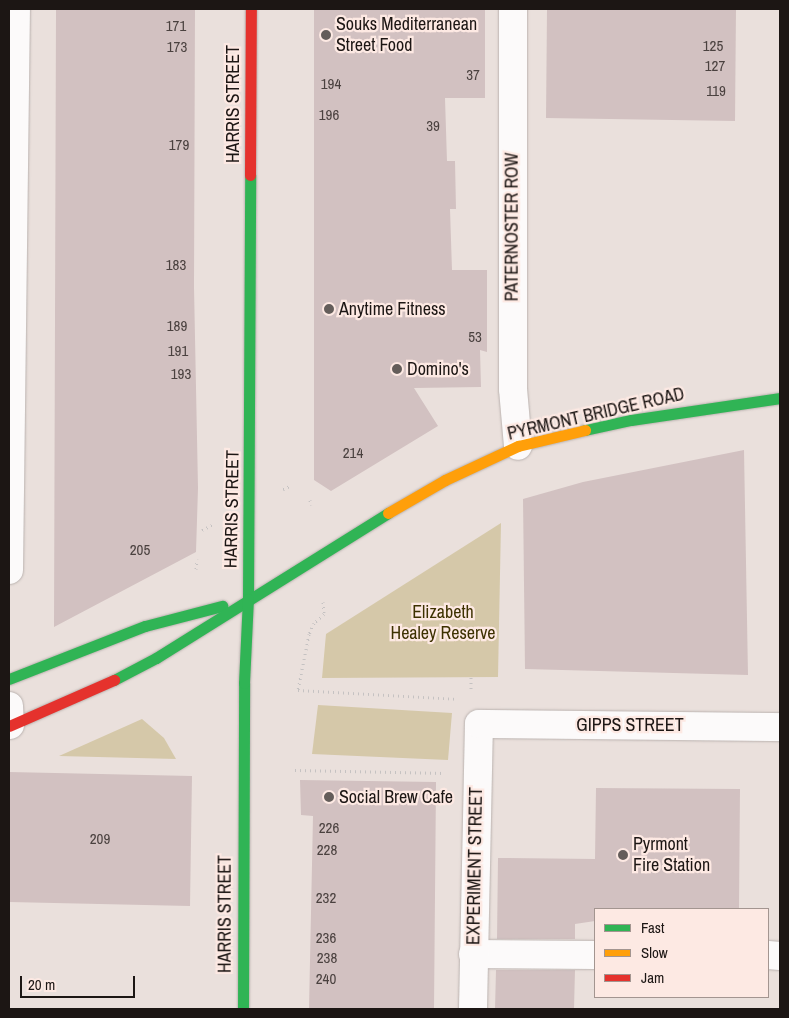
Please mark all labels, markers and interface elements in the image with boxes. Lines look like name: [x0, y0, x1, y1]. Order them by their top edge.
place label: Souks Mediterranean Street Food: [336, 14, 477, 56]
house number: 171: [166, 17, 186, 35]
marker: Souks Mediterranean Street Food: [320, 29, 332, 41]
house number: 125: [703, 37, 723, 55]
house number: 173: [167, 38, 187, 56]
street label: HARRIS STREET: [222, 45, 244, 163]
house number: 127: [705, 57, 725, 75]
house number: 37: [466, 66, 480, 84]
house number: 194: [321, 75, 341, 93]
house number: 119: [706, 82, 726, 100]
house number: 196: [319, 106, 339, 124]
house number: 39: [426, 117, 440, 135]
house number: 179: [169, 136, 189, 154]
street label: PATERNOSTER ROW: [501, 153, 523, 301]
house number: 183: [166, 256, 186, 274]
place label: Anytime Fitness: [339, 298, 446, 320]
marker: Anytime Fitness: [323, 303, 335, 315]
house number: 189: [167, 317, 187, 335]
house number: 53: [468, 328, 482, 346]
house number: 191: [168, 342, 188, 360]
place label: Domino's: [407, 358, 469, 380]
marker: Domino's: [391, 363, 403, 375]
house number: 193: [171, 365, 191, 383]
street label: PYRMONT BRIDGE ROAD: [505, 383, 687, 445]
house number: 214: [343, 444, 363, 462]
street label: HARRIS STREET: [220, 450, 244, 568]
house number: 205: [130, 541, 150, 559]
park label: Elizabeth Healey Reserve: [391, 602, 495, 644]
street label: GIPPS STREET: [576, 714, 684, 736]
place label: Social Brew Cafe: [339, 786, 453, 808]
street label: EXPERIMENT STREET: [463, 787, 487, 945]
marker: Social Brew Cafe: [323, 791, 335, 803]
house number: 226: [319, 819, 339, 837]
house number: 209: [90, 830, 110, 848]
place label: Pyrmont Fire Station: [633, 834, 710, 876]
house number: 228: [317, 841, 337, 859]
marker: Pyrmont Fire Station: [617, 849, 629, 861]
street label: HARRIS STREET: [214, 855, 236, 973]
house number: 232: [316, 889, 336, 907]
legend: [594, 908, 769, 998]
text: Fast: [641, 917, 664, 938]
house number: 236: [316, 929, 336, 947]
text: Slow: [641, 942, 668, 963]
house number: 238: [317, 949, 337, 967]
scale bar: [22, 966, 138, 998]
text: Jam: [641, 967, 664, 988]
house number: 240: [316, 970, 336, 988]
text: 20 m: [28, 974, 55, 995]

